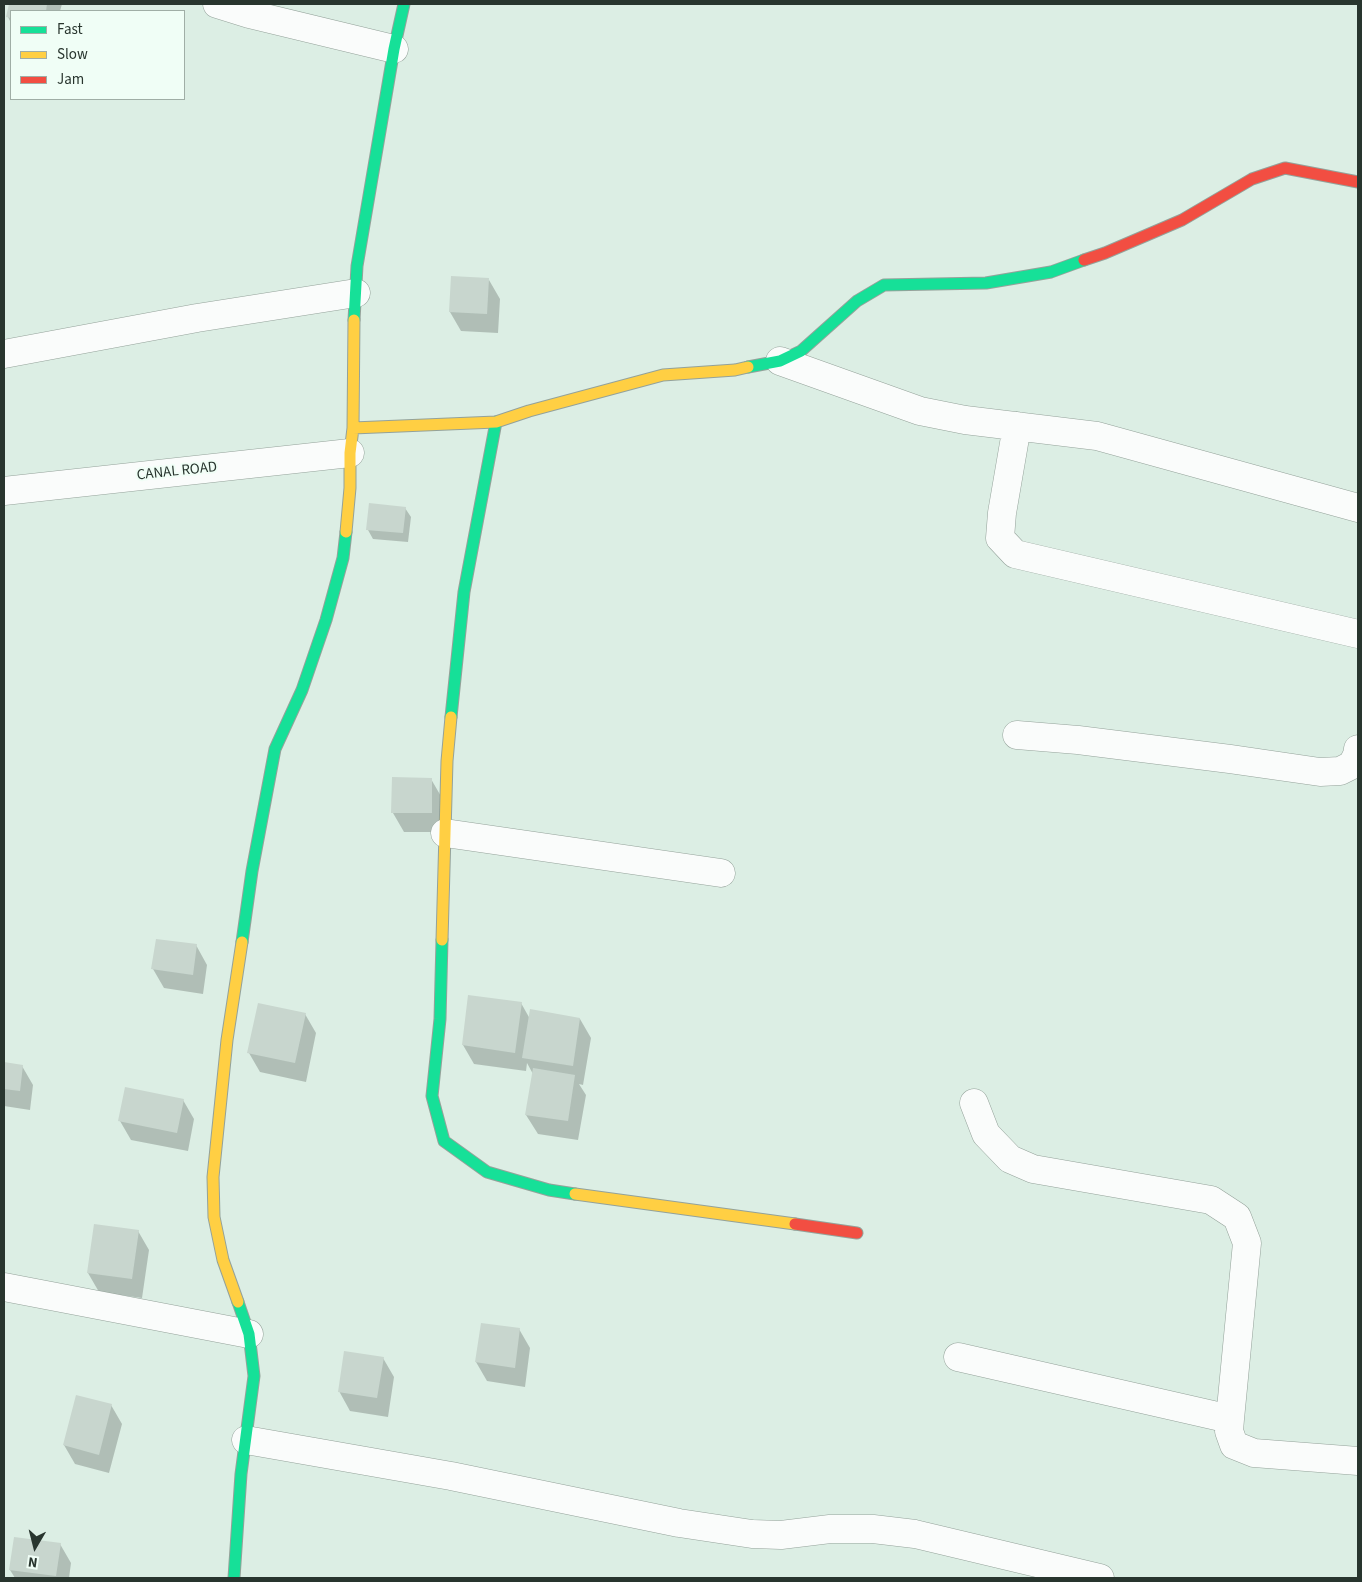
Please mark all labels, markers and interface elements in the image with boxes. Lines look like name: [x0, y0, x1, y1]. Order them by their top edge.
legend: [10, 10, 185, 100]
text: Fast: [57, 19, 83, 40]
text: Slow: [57, 44, 88, 65]
text: Jam: [57, 69, 84, 90]
street label: CANAL ROAD: [136, 459, 218, 485]
north arrow: [10, 1522, 60, 1572]
text: N: [27, 1551, 39, 1572]

